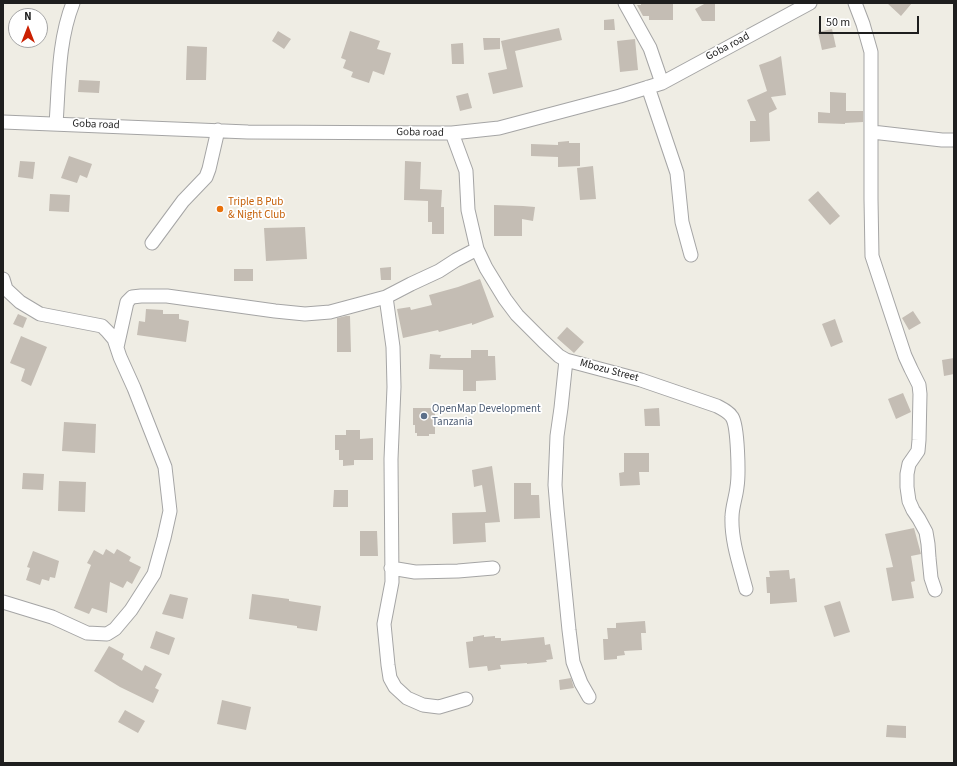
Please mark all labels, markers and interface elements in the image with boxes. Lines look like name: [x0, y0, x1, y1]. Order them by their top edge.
north arrow: [8, 8, 48, 48]
scale bar: [821, 8, 921, 34]
text: N: [24, 9, 32, 24]
text: 50 m: [826, 14, 850, 31]
street label: Goba road: [704, 30, 752, 64]
street label: Goba road: [72, 118, 120, 132]
street label: Goba road: [396, 126, 444, 140]
place label: Triple B Pub & Night Club: [228, 196, 285, 222]
marker: Triple B Pub & Night Club: [215, 204, 225, 214]
street label: Mbozu Street: [578, 357, 640, 385]
place label: OpenMap Development Tanzania: [432, 403, 541, 429]
marker: OpenMap Development Tanzania: [419, 411, 429, 421]

